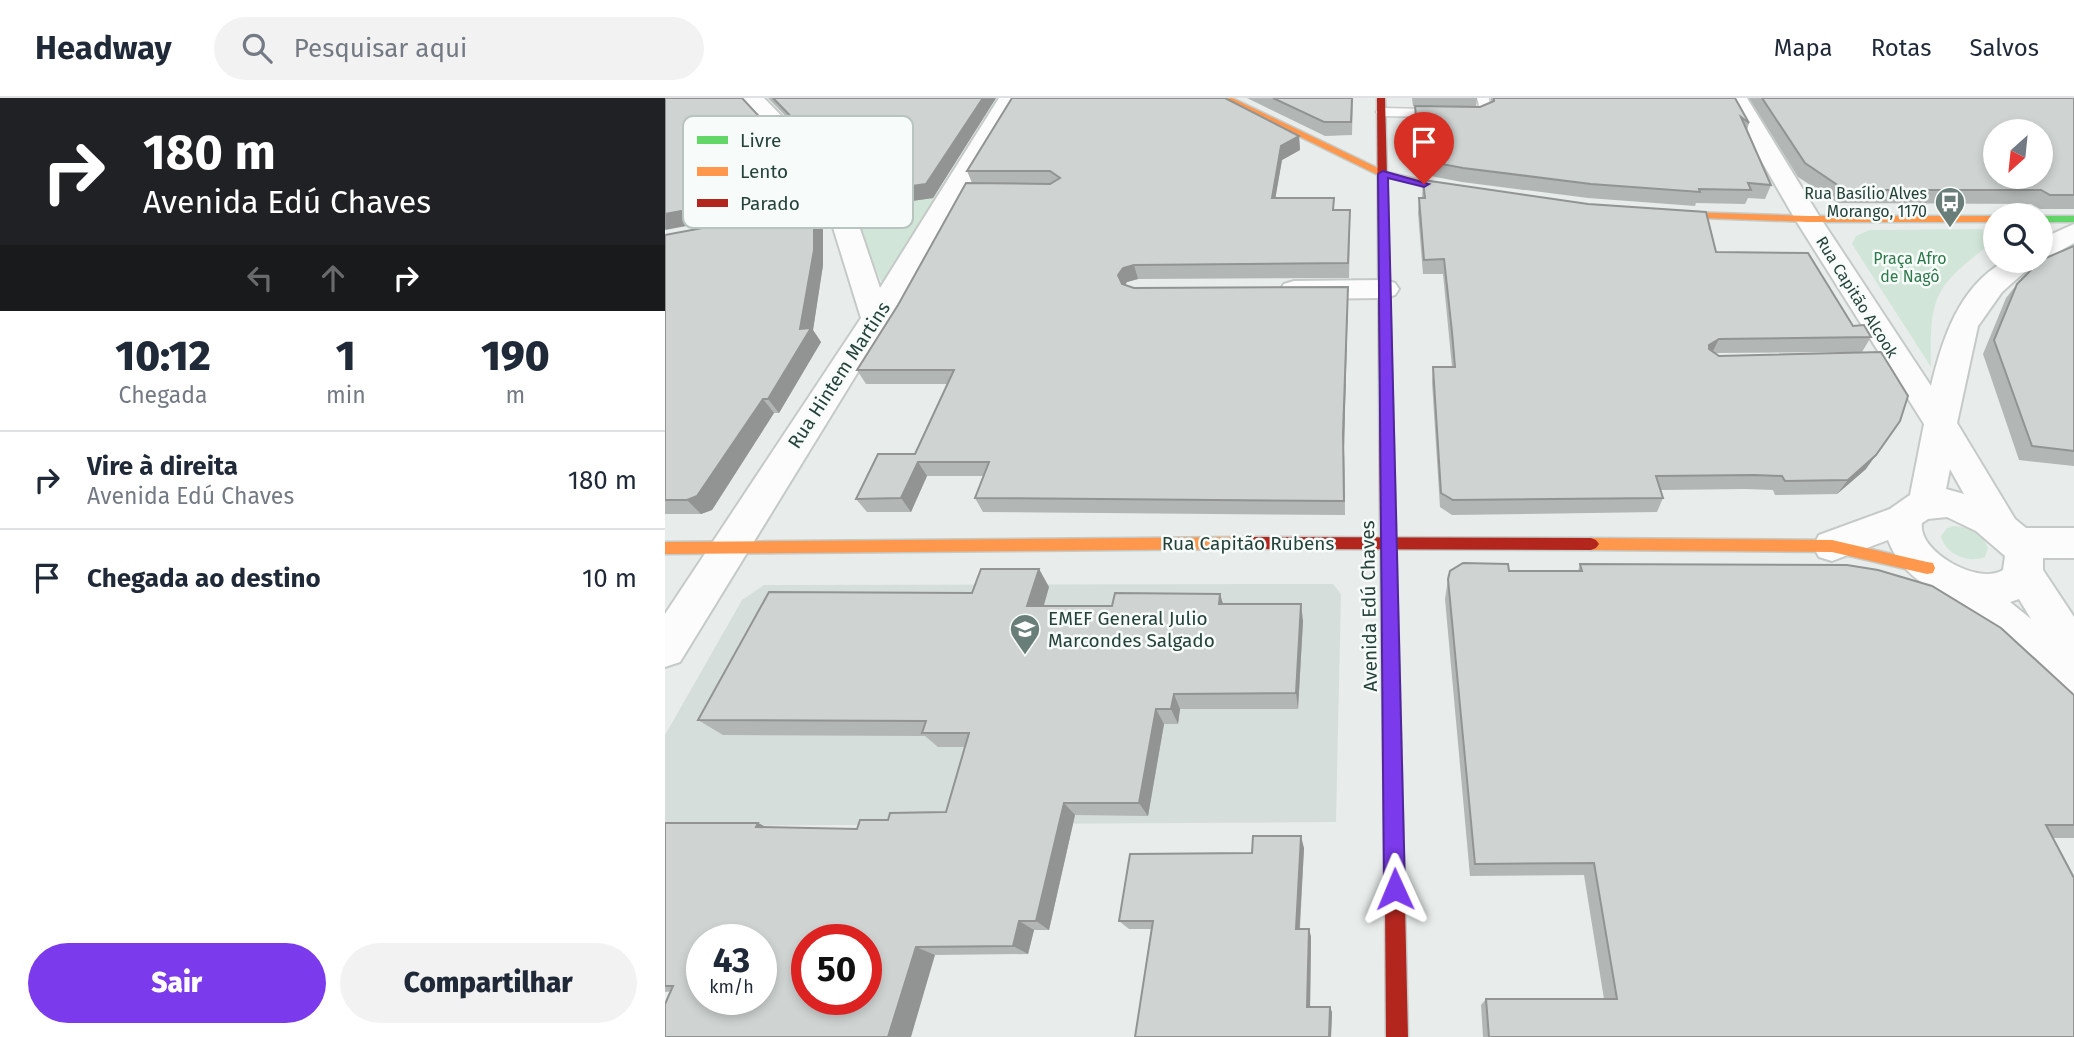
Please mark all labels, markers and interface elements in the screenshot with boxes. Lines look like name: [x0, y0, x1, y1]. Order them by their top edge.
search box: [214, 17, 704, 80]
text: Headway: [35, 28, 172, 68]
icon: search: [238, 29, 276, 67]
text: Pesquisar aqui: [294, 33, 467, 64]
text: Mapa: [1774, 34, 1833, 62]
text: Rotas: [1871, 34, 1931, 62]
text: Salvos: [1969, 34, 2039, 62]
pin: [1394, 112, 1454, 184]
legend: [683, 116, 913, 228]
north arrow: [1983, 119, 2053, 189]
map controls: [1983, 119, 2053, 273]
text: 180 m: [143, 123, 276, 182]
icon: arrive: [1405, 123, 1443, 161]
icon: right: [28, 126, 119, 217]
text: Livre: [740, 129, 781, 152]
text: Lento: [740, 160, 788, 183]
text: Avenida Edú Chaves: [143, 183, 431, 221]
place label: Rua Basílio Alves Morango, 1170: [1804, 184, 1927, 221]
bus stop icon: Rua Basílio Alves Morango, 1170: [1933, 185, 1967, 229]
text: Parado: [740, 192, 800, 215]
button: search: [1983, 203, 2053, 273]
street label: Rua Capitão Alcook: [1812, 233, 1902, 362]
park label: Praça Afro de Nagô: [1873, 249, 1947, 286]
icon: left: [241, 259, 279, 297]
icon: ahead: [314, 259, 352, 297]
icon: right: [387, 259, 425, 297]
street label: Rua Hintem Martins: [783, 297, 895, 453]
text: 10:12: [115, 331, 211, 381]
text: 1: [336, 331, 356, 381]
text: 190: [481, 331, 550, 381]
text: Chegada: [118, 381, 207, 409]
text: min: [326, 381, 366, 409]
text: m: [505, 381, 525, 409]
text: Vire à direita: [87, 451, 238, 482]
icon: right: [28, 461, 66, 499]
text: 180 m: [568, 465, 637, 496]
text: Avenida Edú Chaves: [87, 482, 294, 510]
street label: Avenida Edú Chaves: [1356, 520, 1382, 692]
street label: Rua Capitão Rubens: [1162, 532, 1335, 555]
icon: arrive: [28, 559, 66, 597]
text: Chegada ao destino: [87, 563, 321, 594]
text: 10 m: [582, 563, 637, 594]
place label: EMEF General Julio Marcondes Salgado: [1048, 607, 1215, 652]
school or university icon: EMEF General Julio Marcondes Salgado: [1008, 612, 1042, 656]
position arrow: [1358, 852, 1432, 926]
speed limit sign: 50: [791, 924, 882, 1015]
text: 43: [713, 939, 750, 981]
button: Sair: [28, 943, 326, 1023]
button: Compartilhar: [340, 943, 637, 1023]
text: km/h: [709, 976, 754, 998]

